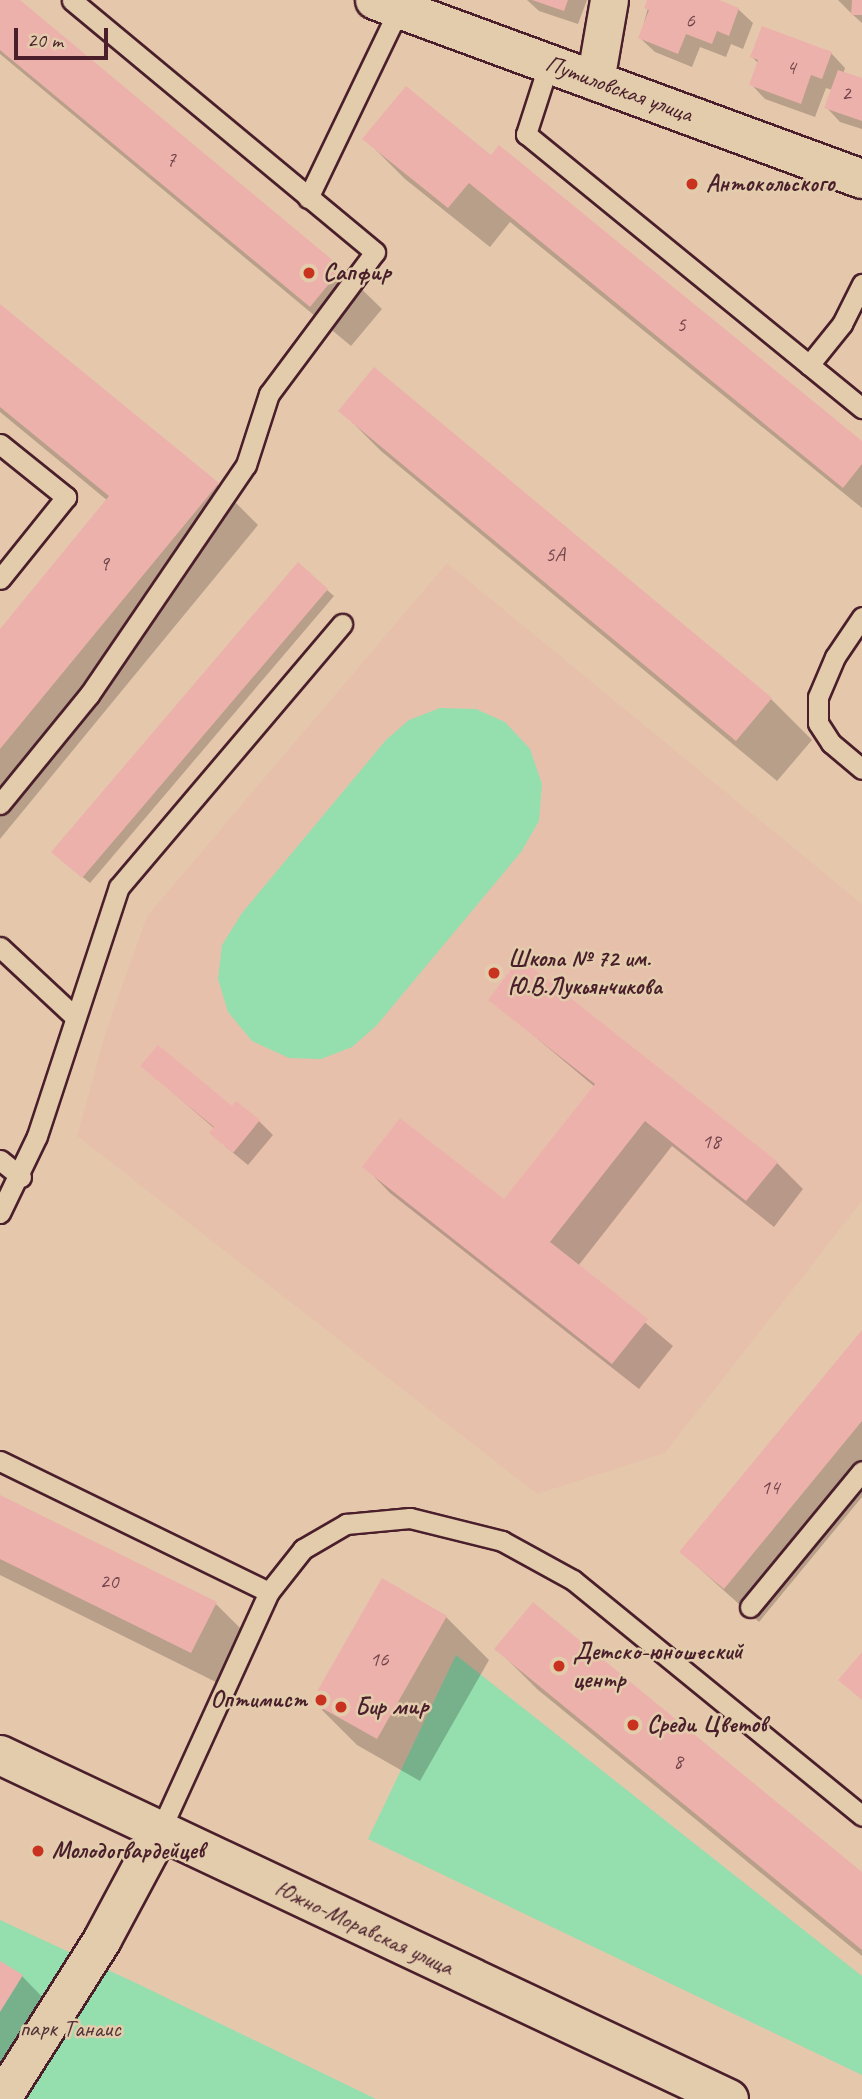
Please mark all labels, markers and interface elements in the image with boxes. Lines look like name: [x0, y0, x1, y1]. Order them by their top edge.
house number: 6: [685, 7, 695, 33]
scale bar: [18, 14, 112, 58]
text: 20 m: [27, 27, 63, 53]
street label: Путиловская улица: [541, 49, 697, 129]
house number: 4: [786, 54, 796, 80]
house number: 2: [841, 80, 851, 106]
house number: 7: [166, 146, 176, 172]
place label: Антокольского: [706, 170, 834, 198]
marker: Антокольского: [684, 176, 700, 192]
place label: Сапфир: [323, 259, 391, 287]
marker: Сапфир: [301, 265, 317, 281]
house number: 5: [676, 311, 686, 337]
house number: 5А: [545, 541, 565, 567]
house number: 9: [99, 550, 109, 576]
place label: Школа № 72 им. Ю.В.Лукьянчикова: [508, 945, 662, 1001]
marker: Школа № 72 им. Ю.В.Лукьянчикова: [486, 965, 502, 981]
house number: 18: [702, 1128, 720, 1154]
house number: 14: [761, 1474, 779, 1500]
house number: 20: [100, 1568, 118, 1594]
place label: Детско-юношеский центр: [573, 1638, 743, 1694]
house number: 16: [370, 1646, 388, 1672]
marker: Детско-юношеский центр: [551, 1658, 567, 1674]
place label: Оптимист: [211, 1686, 307, 1714]
marker: Оптимист: [313, 1692, 329, 1708]
place label: Бир мир: [355, 1693, 423, 1721]
marker: Бир мир: [333, 1699, 349, 1715]
place label: Среди Цветов: [647, 1711, 767, 1739]
marker: Среди Цветов: [625, 1717, 641, 1733]
house number: 8: [673, 1748, 683, 1774]
place label: Молодогвардейцев: [52, 1837, 204, 1865]
marker: Молодогвардейцев: [30, 1843, 46, 1859]
street label: Южно-Моравская улица: [269, 1874, 459, 1982]
park label: парк Танаис: [20, 2015, 120, 2043]

